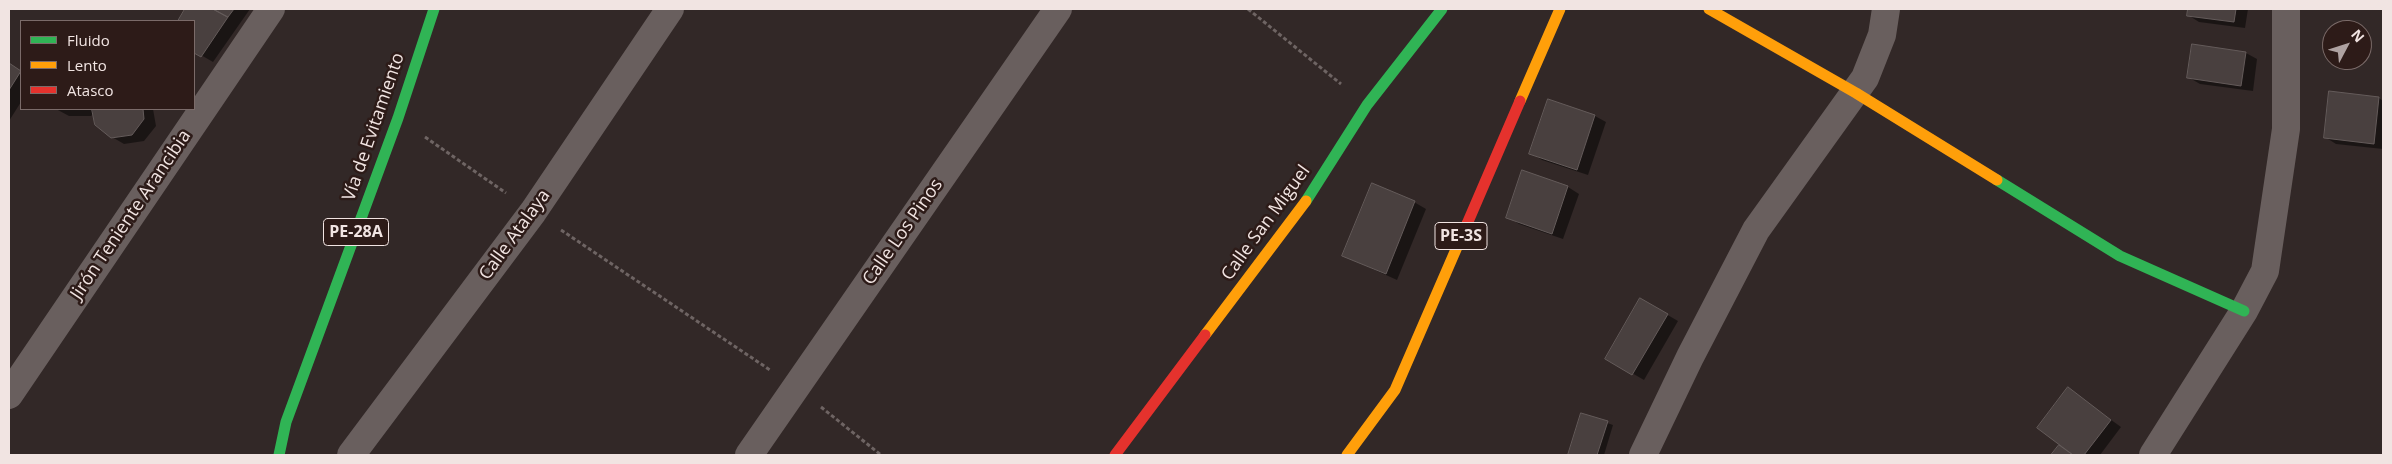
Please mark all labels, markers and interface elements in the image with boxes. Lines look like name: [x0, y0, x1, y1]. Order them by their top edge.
legend: [20, 20, 195, 110]
north arrow: [2322, 20, 2372, 70]
text: N: [2347, 25, 2369, 46]
text: Fluido: [67, 30, 110, 50]
street label: Vía de Evitamiento: [339, 50, 409, 204]
text: Lento: [67, 55, 107, 75]
text: Atasco: [67, 80, 114, 100]
street label: Jirón Teniente Arancibia: [66, 126, 196, 304]
street label: Calle San Miguel: [1217, 161, 1315, 285]
street label: Calle Los Pinos: [858, 175, 948, 289]
street label: Calle Atalaya: [475, 186, 555, 284]
road number: PE-28A: [324, 218, 388, 246]
road number: PE-3S: [1435, 222, 1487, 250]

